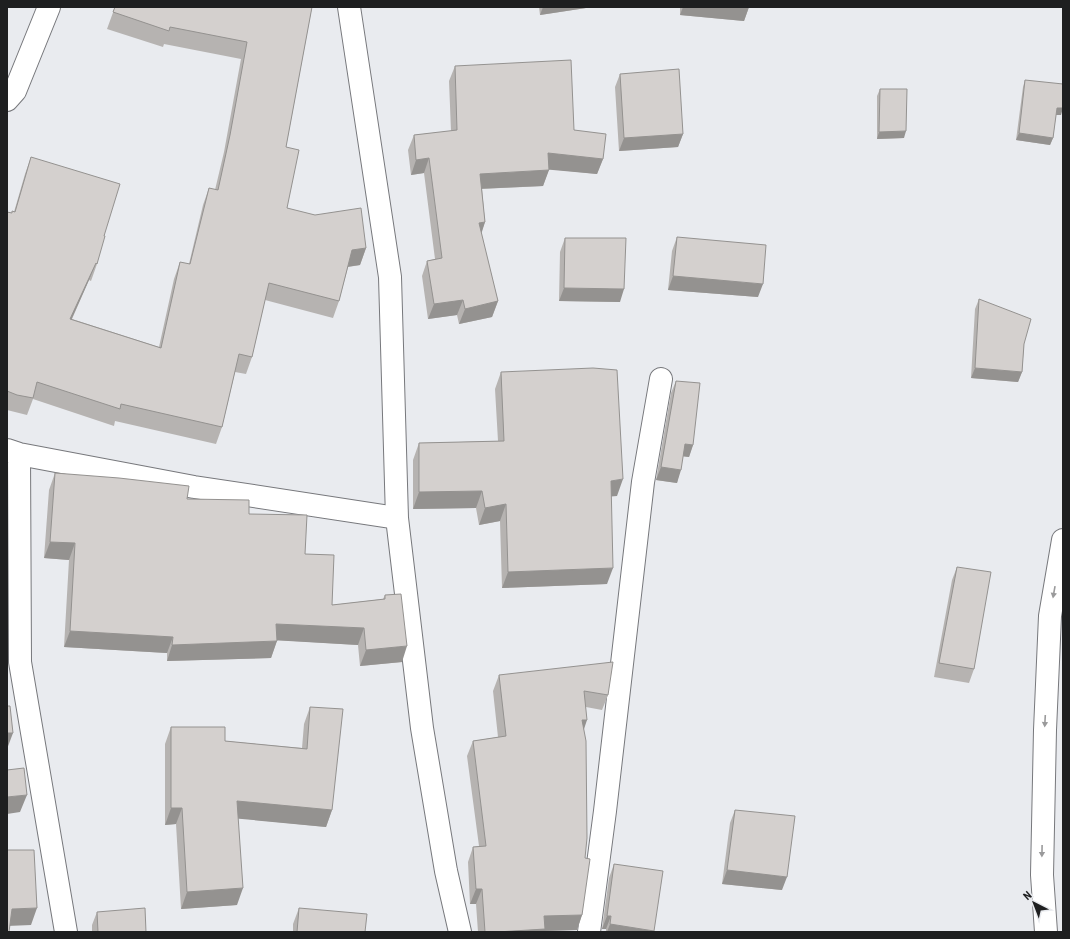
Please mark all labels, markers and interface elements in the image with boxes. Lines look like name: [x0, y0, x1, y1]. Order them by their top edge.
one-way arrow: [1051, 586, 1057, 598]
one-way arrow: [1042, 715, 1049, 727]
one-way arrow: [1039, 845, 1045, 858]
north arrow: [1014, 883, 1054, 923]
text: N: [1021, 889, 1035, 903]

